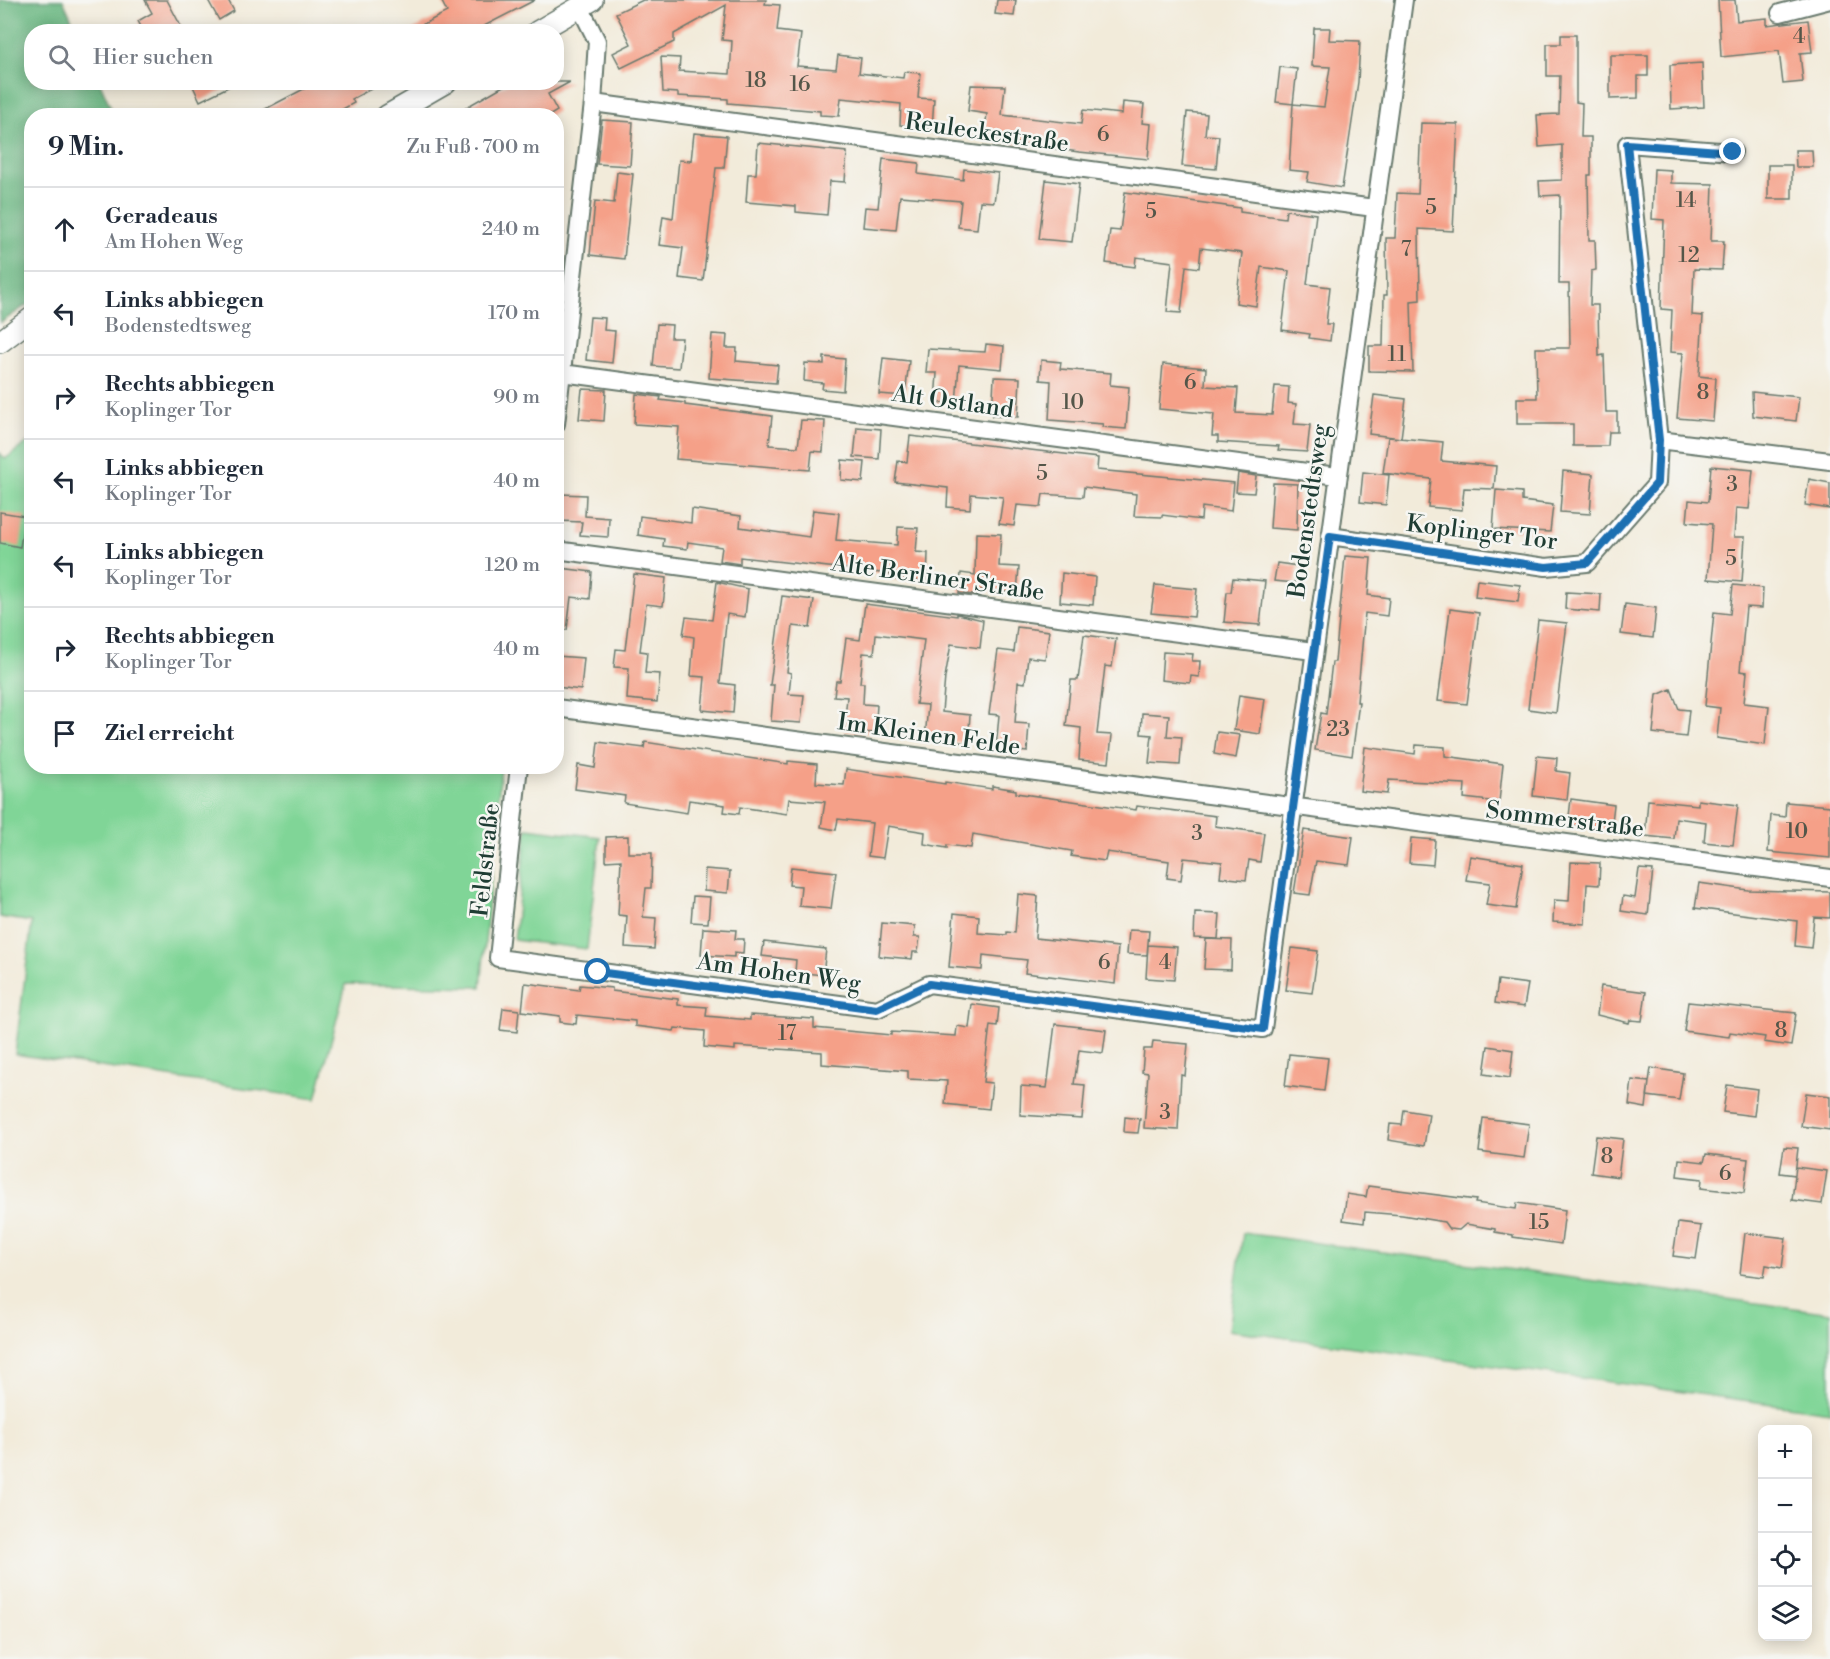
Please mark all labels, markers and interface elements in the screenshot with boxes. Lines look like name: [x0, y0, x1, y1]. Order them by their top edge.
search box: [24, 24, 564, 90]
house number: 4: [1793, 24, 1805, 50]
icon: search: [45, 41, 78, 74]
text: Hier suchen: [93, 44, 213, 71]
house number: 18: [745, 68, 767, 94]
house number: 16: [789, 72, 811, 98]
street label: Reuleckestraße: [903, 107, 1071, 159]
house number: 6: [1097, 122, 1110, 148]
text: 9 Min.: [48, 131, 124, 163]
text: Zu Fuß · 700 m: [407, 135, 540, 160]
route end: [1719, 138, 1745, 164]
house number: 14: [1676, 188, 1696, 214]
house number: 5: [1425, 195, 1437, 221]
house number: 5: [1145, 199, 1157, 225]
text: Geradeaus: [105, 203, 218, 230]
icon: ahead: [48, 213, 81, 246]
text: 240 m: [482, 217, 540, 242]
text: Am Hohen Weg: [105, 230, 243, 255]
house number: 7: [1401, 237, 1412, 263]
house number: 12: [1678, 243, 1700, 269]
text: Links abbiegen: [105, 287, 264, 314]
icon: left: [48, 297, 81, 330]
text: 170 m: [488, 301, 540, 326]
text: Bodenstedtsweg: [105, 314, 251, 339]
house number: 11: [1388, 342, 1406, 368]
house number: 6: [1184, 370, 1197, 396]
text: Rechts abbiegen: [105, 371, 275, 398]
street label: Alt Ostland: [889, 378, 1016, 425]
house number: 8: [1697, 380, 1709, 406]
icon: right: [48, 381, 81, 414]
text: 90 m: [493, 385, 540, 410]
house number: 10: [1062, 390, 1084, 416]
text: Koplinger Tor: [105, 398, 232, 423]
street label: Bodenstedtsweg: [1282, 422, 1336, 601]
text: Links abbiegen: [105, 455, 264, 482]
house number: 5: [1036, 461, 1048, 487]
icon: left: [48, 465, 81, 498]
text: 40 m: [493, 469, 540, 494]
house number: 3: [1726, 472, 1738, 498]
text: Koplinger Tor: [105, 482, 232, 507]
street label: Koplinger Tor: [1405, 509, 1559, 557]
text: Links abbiegen: [105, 539, 264, 566]
house number: 5: [1725, 546, 1737, 572]
street label: Alte Berliner Straße: [828, 548, 1046, 608]
icon: left: [48, 549, 81, 582]
text: 120 m: [485, 553, 540, 578]
text: Koplinger Tor: [105, 566, 232, 591]
text: Rechts abbiegen: [105, 623, 275, 650]
icon: right: [48, 633, 81, 666]
text: 40 m: [493, 637, 540, 662]
text: Koplinger Tor: [105, 650, 232, 675]
street label: Im Kleinen Felde: [835, 707, 1022, 763]
icon: arrive: [48, 717, 81, 750]
house number: 23: [1326, 717, 1350, 743]
text: Ziel erreicht: [105, 720, 234, 747]
street label: Sommerstraße: [1484, 795, 1646, 845]
street label: Feldstraße: [465, 802, 507, 918]
house number: 10: [1786, 819, 1808, 845]
house number: 3: [1191, 821, 1203, 847]
street label: Am Hohen Weg: [694, 946, 863, 999]
house number: 6: [1098, 950, 1111, 976]
house number: 4: [1159, 950, 1171, 976]
route start: [584, 958, 610, 984]
house number: 8: [1775, 1018, 1787, 1044]
house number: 17: [778, 1021, 797, 1047]
house number: 3: [1159, 1100, 1171, 1126]
house number: 8: [1601, 1144, 1613, 1170]
house number: 6: [1719, 1161, 1732, 1187]
house number: 15: [1529, 1210, 1549, 1236]
map controls: [1758, 1425, 1812, 1641]
button: +: [1758, 1425, 1812, 1479]
button: −: [1758, 1479, 1812, 1533]
button: locate: [1758, 1533, 1812, 1587]
button: layers: [1758, 1587, 1812, 1641]

